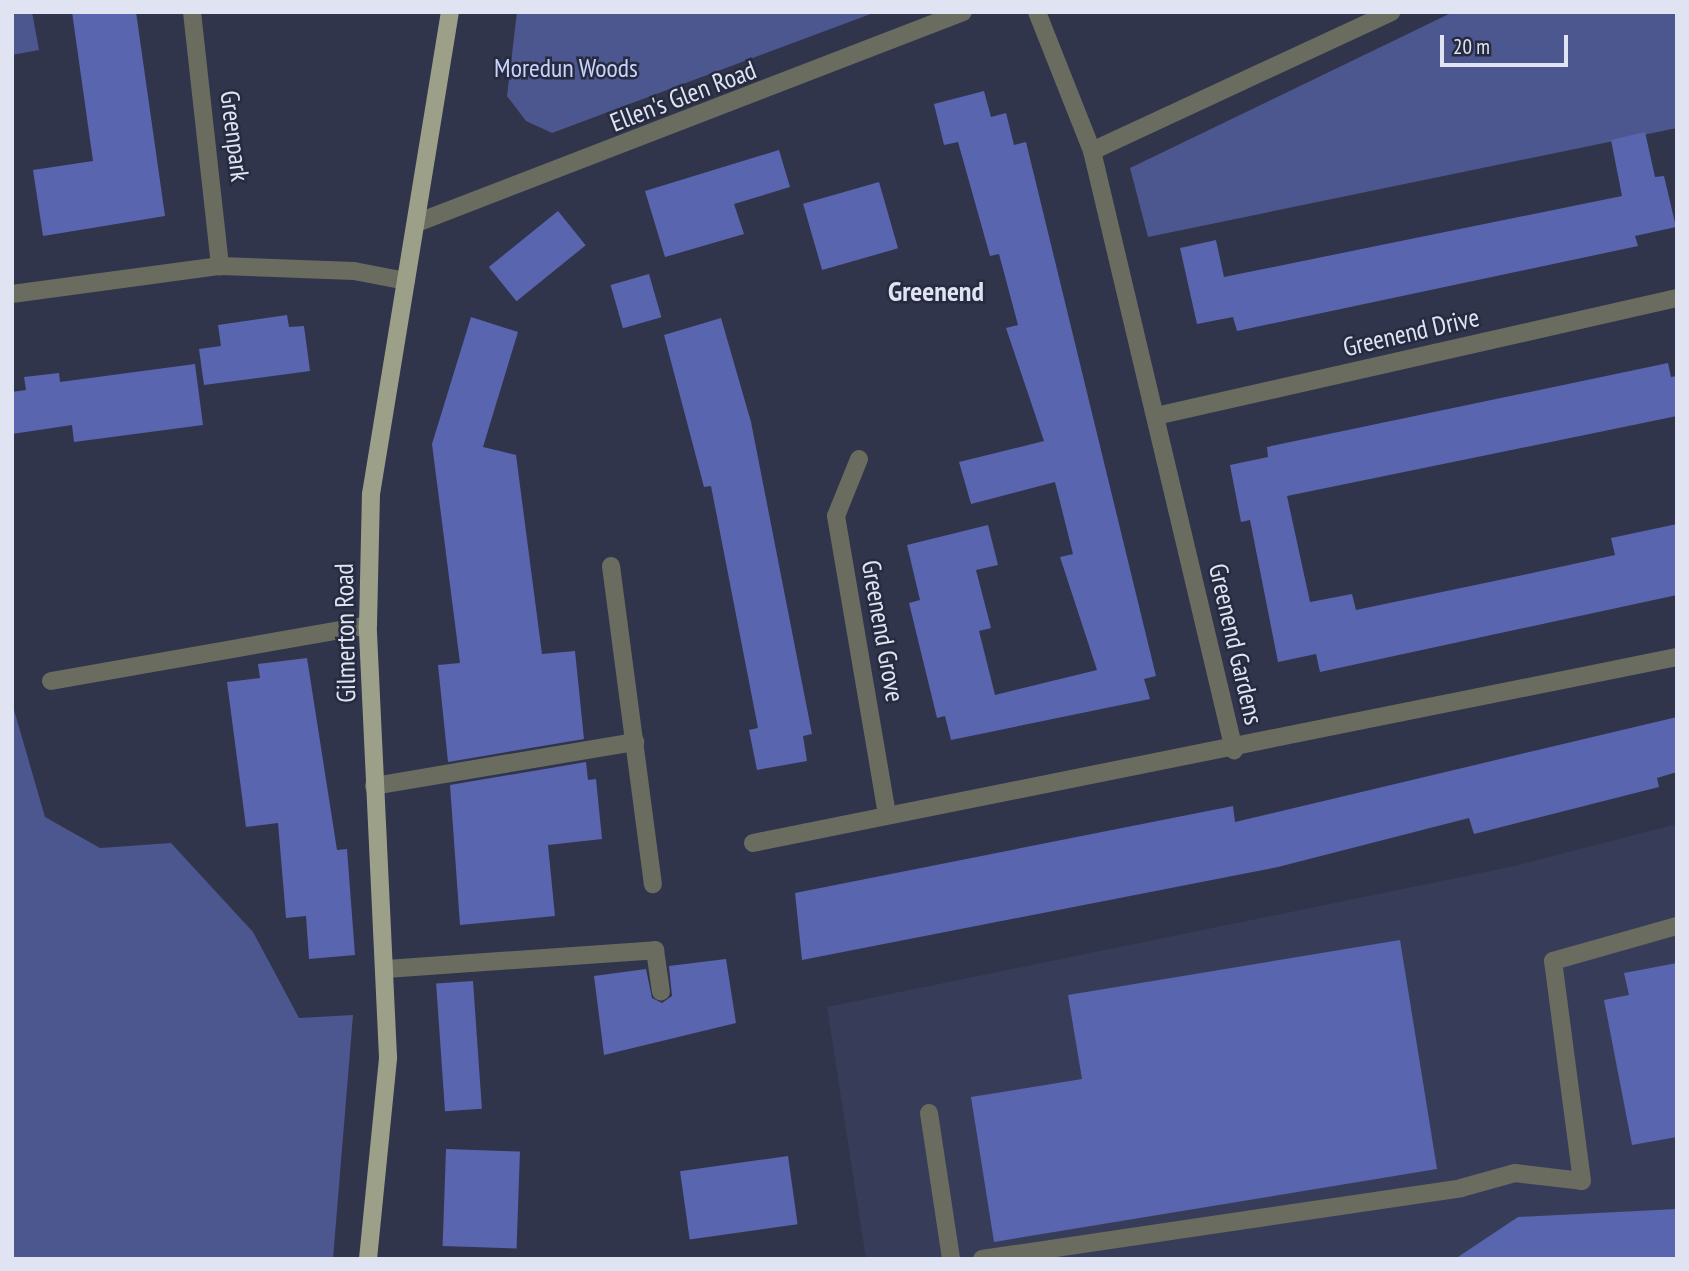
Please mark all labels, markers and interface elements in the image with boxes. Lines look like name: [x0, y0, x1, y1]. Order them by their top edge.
scale bar: [1444, 21, 1572, 65]
text: 20 m: [1453, 33, 1490, 60]
park label: Moredun Woods: [494, 52, 638, 84]
street label: Ellen's Glen Road: [606, 54, 760, 138]
street label: Greenpark: [214, 89, 256, 183]
district label: Greenend: [888, 274, 984, 308]
street label: Greenend Drive: [1340, 301, 1482, 363]
street label: Greenend Grove: [855, 558, 911, 704]
street label: Greenend Gardens: [1202, 561, 1270, 727]
street label: Gilmerton Road: [328, 563, 362, 703]

